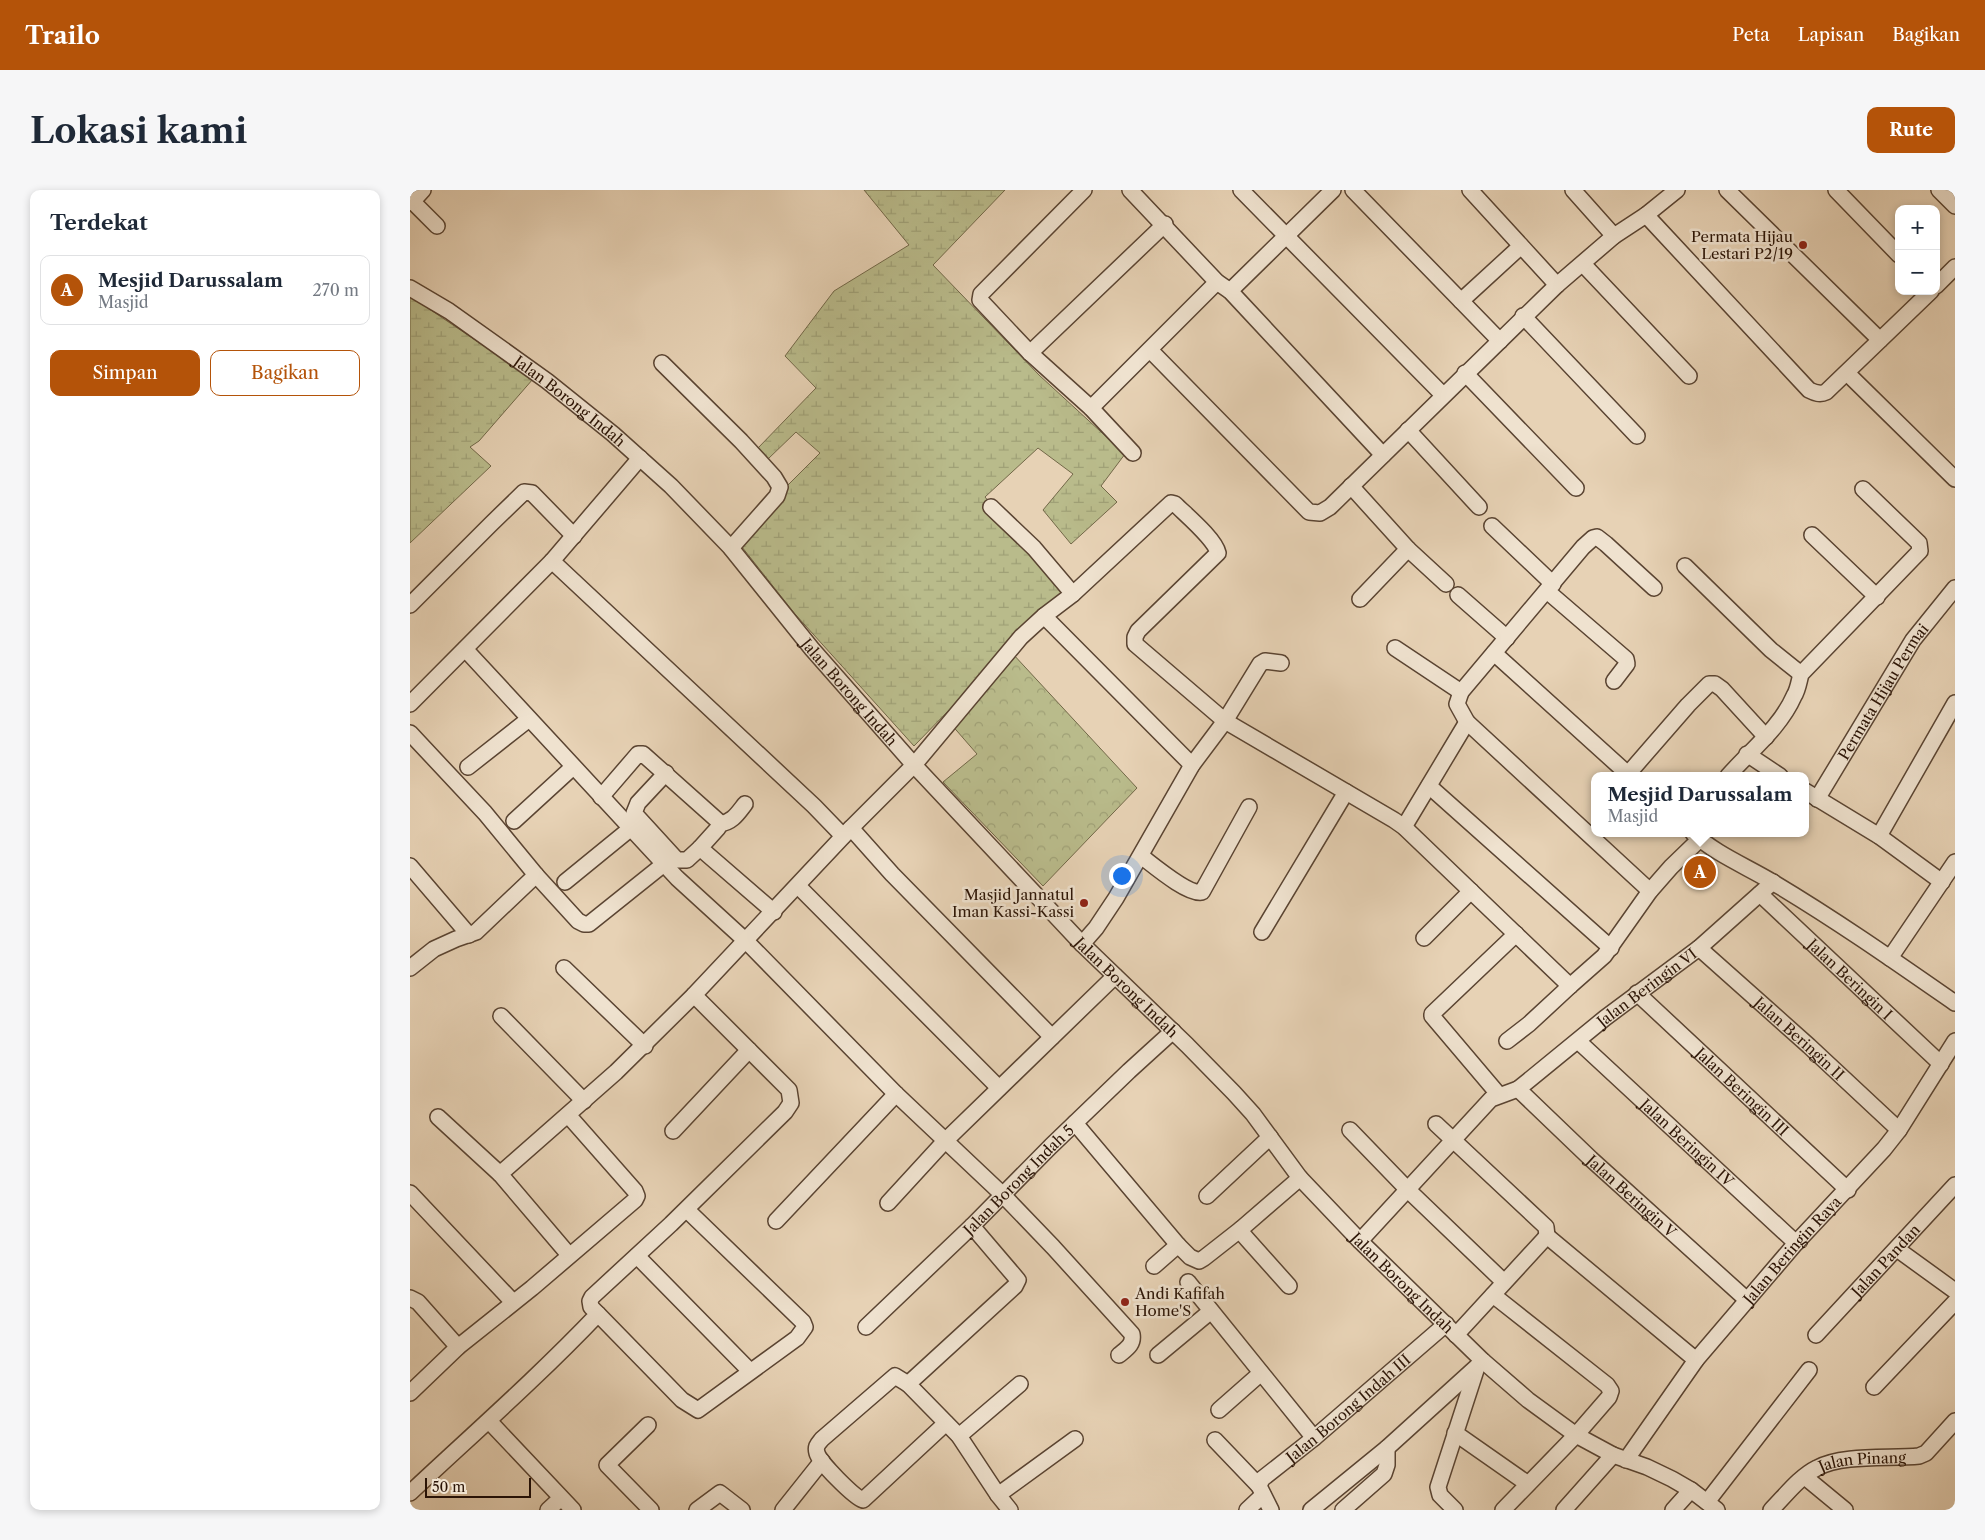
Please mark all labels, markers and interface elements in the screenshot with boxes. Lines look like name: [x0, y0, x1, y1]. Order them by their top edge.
text: Trailo: [25, 21, 100, 50]
text: Peta: [1732, 24, 1770, 46]
text: Lapisan: [1798, 24, 1864, 46]
text: Bagikan: [1892, 24, 1960, 46]
button: Rute: [1867, 107, 1955, 153]
text: Lokasi kami: [30, 109, 247, 152]
map controls: [1895, 205, 1940, 295]
button: +: [1895, 205, 1940, 250]
text: Terdekat: [50, 210, 148, 235]
place label: Permata Hijau Lestari P2/19: [1691, 227, 1793, 263]
marker: Permata Hijau Lestari P2/19: [1797, 239, 1809, 251]
button: −: [1895, 250, 1940, 295]
text: Mesjid Darussalam: [98, 269, 283, 292]
text: A: [61, 280, 73, 300]
text: 270 m: [313, 280, 359, 300]
text: Masjid: [98, 292, 149, 312]
button: Simpan: [50, 350, 200, 396]
button: Bagikan: [210, 350, 360, 396]
street label: Jalan Borong Indah: [509, 350, 630, 451]
street label: Permata Hijau Permai: [1833, 619, 1932, 763]
street label: Jalan Borong Indah: [796, 633, 902, 750]
popup: [1591, 772, 1809, 837]
text: Mesjid Darussalam: [1608, 783, 1792, 806]
text: Masjid: [1608, 806, 1658, 826]
pin: A: [1684, 853, 1716, 891]
your location: [1109, 863, 1135, 889]
place label: Masjid Jannatul Iman Kassi-Kassi: [952, 885, 1075, 921]
marker: Masjid Jannatul Iman Kassi-Kassi: [1078, 897, 1090, 909]
street label: Jalan Borong Indah: [1069, 931, 1183, 1042]
street label: Jalan Beringin I: [1802, 933, 1897, 1023]
street label: Jalan Beringin VI: [1591, 944, 1700, 1032]
street label: Jalan Beringin II: [1749, 991, 1849, 1084]
street label: Jalan Beringin III: [1690, 1042, 1793, 1139]
street label: Jalan Beringin IV: [1635, 1093, 1739, 1191]
street label: Jalan Borong Indah 5: [958, 1120, 1077, 1240]
street label: Jalan Beringin V: [1582, 1149, 1681, 1242]
street label: Jalan Beringin Raya: [1737, 1192, 1845, 1309]
street label: Jalan Pandan: [1846, 1219, 1924, 1302]
street label: Jalan Borong Indah: [1346, 1227, 1459, 1337]
place label: Andi Kafifah Home'S: [1134, 1284, 1226, 1320]
marker: Andi Kafifah Home'S: [1119, 1296, 1131, 1308]
street label: Jalan Borong Indah III: [1280, 1350, 1414, 1467]
street label: Jalan Pinang: [1813, 1447, 1906, 1476]
scale bar: [425, 1475, 531, 1498]
text: 50 m: [432, 1478, 465, 1496]

